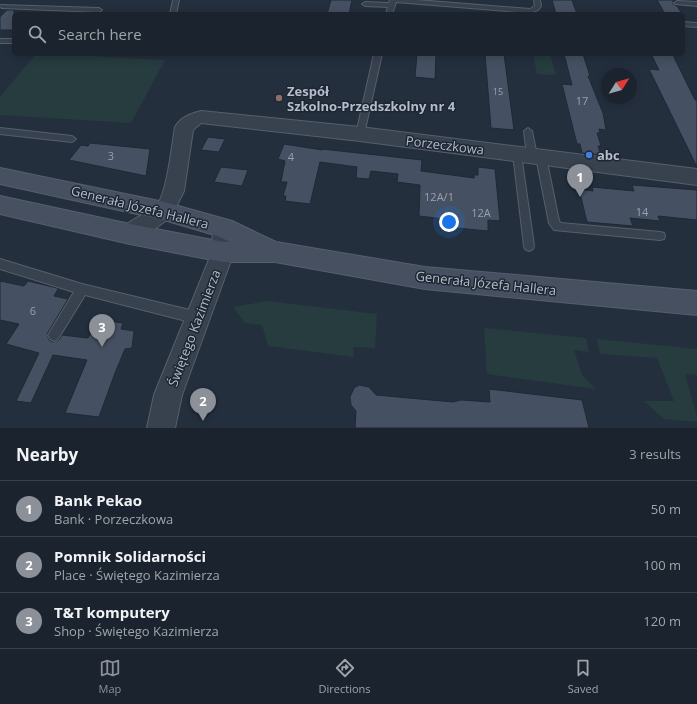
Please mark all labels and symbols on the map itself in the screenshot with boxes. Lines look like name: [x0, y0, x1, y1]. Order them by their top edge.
north arrow: [601, 68, 637, 104]
place label: Zespół Szkolno-Przedszkolny nr 4: [287, 82, 456, 115]
house number: 15: [493, 85, 503, 98]
marker: Zespół Szkolno-Przedszkolny nr 4: [274, 93, 284, 103]
house number: 17: [576, 93, 588, 108]
street label: Porzeczkowa: [405, 131, 485, 159]
place label: abc: [597, 146, 620, 164]
house number: 3: [108, 148, 114, 163]
house number: 4: [288, 149, 295, 164]
marker: abc: [584, 150, 594, 160]
pin: 1: [567, 164, 593, 197]
street label: Generała Józefa Hallera: [69, 181, 211, 233]
house number: 12A/1: [424, 189, 454, 204]
house number: 14: [636, 204, 649, 219]
house number: 12A: [471, 205, 491, 220]
your location: [439, 212, 459, 232]
street label: Świętego Kazimierza: [163, 267, 225, 389]
street label: Generała Józefa Hallera: [415, 267, 557, 299]
house number: 6: [30, 303, 36, 318]
pin: 3: [89, 314, 115, 347]
pin: 2: [190, 388, 216, 421]

